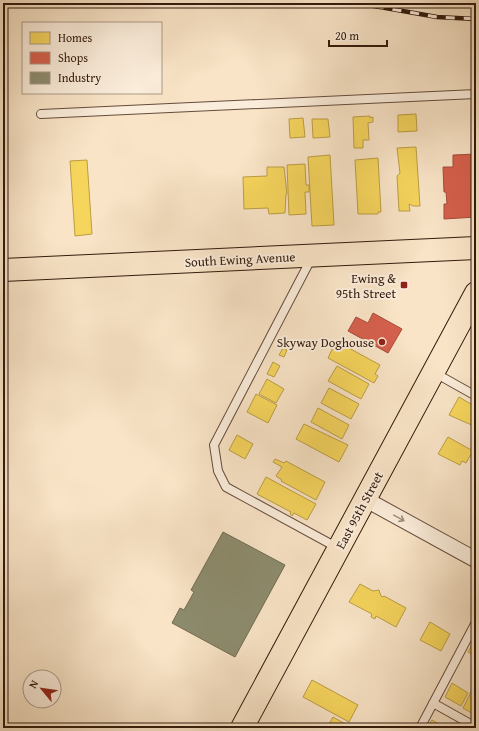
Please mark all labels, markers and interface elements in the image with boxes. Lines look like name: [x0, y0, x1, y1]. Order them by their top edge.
legend: [22, 22, 162, 94]
scale bar: [329, 22, 387, 48]
text: 20 m: [335, 27, 359, 44]
text: Homes: [58, 29, 93, 46]
text: Shops: [58, 49, 88, 66]
text: Industry: [58, 69, 101, 86]
street label: South Ewing Avenue: [184, 247, 296, 272]
place label: Ewing & 95th Street: [336, 269, 396, 303]
marker: Ewing & 95th Street: [399, 280, 409, 290]
place label: Skyway Doghouse: [277, 333, 374, 352]
marker: Skyway Doghouse: [377, 337, 387, 347]
street label: East 95th Street: [331, 468, 388, 552]
one-way arrow: [393, 515, 405, 523]
north arrow: [22, 669, 62, 709]
text: N: [24, 676, 42, 691]

